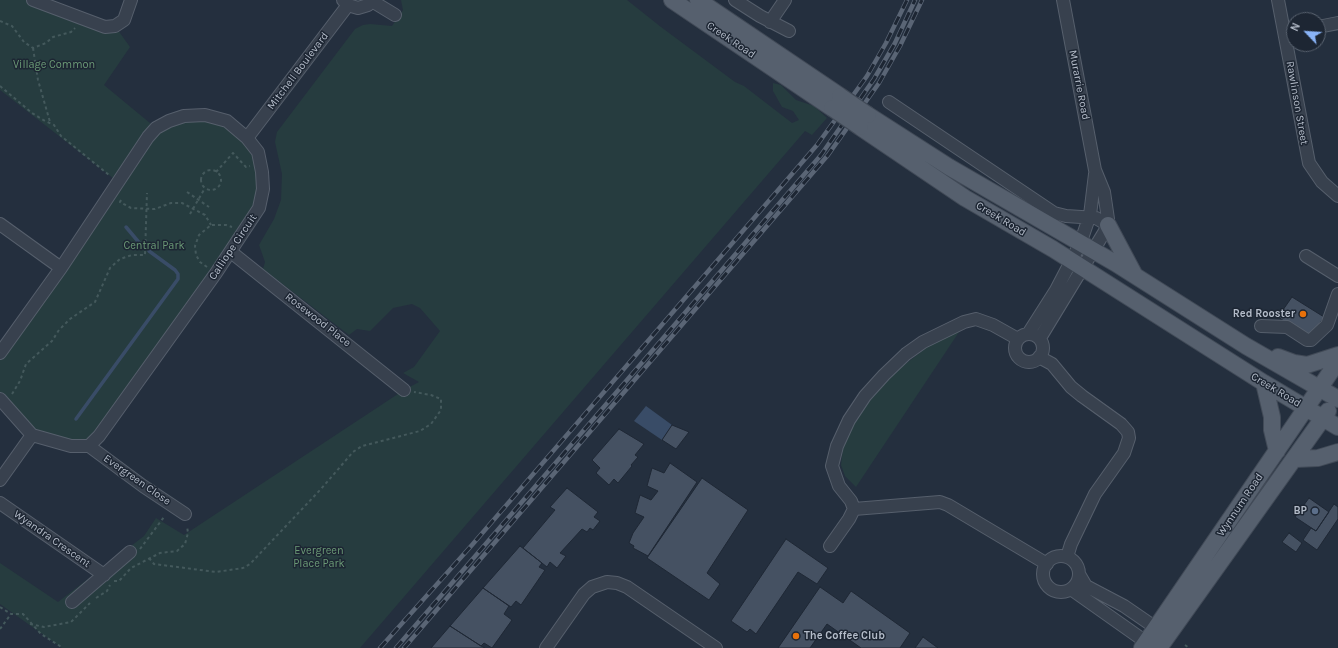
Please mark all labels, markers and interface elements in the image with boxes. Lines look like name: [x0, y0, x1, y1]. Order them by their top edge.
north arrow: [1286, 12, 1326, 52]
street label: Creek Road: [704, 19, 758, 61]
text: N: [1288, 21, 1303, 33]
street label: Mitchell Boulevard: [265, 30, 331, 112]
street label: Murarrie Road: [1066, 49, 1092, 121]
park label: Village Common: [13, 58, 95, 72]
street label: Rawlinson Street: [1283, 60, 1311, 146]
street label: Creek Road: [974, 199, 1028, 239]
street label: Calliope Circuit: [206, 212, 260, 282]
park label: Central Park: [123, 239, 185, 253]
street label: Rosewood Place: [282, 290, 354, 350]
place label: Red Rooster: [1233, 307, 1295, 321]
marker: Red Rooster: [1298, 309, 1308, 319]
street label: Creek Road: [1249, 370, 1303, 410]
street label: Evergreen Close: [101, 452, 173, 508]
street label: Wynnum Road: [1214, 471, 1266, 539]
place label: BP: [1293, 504, 1307, 518]
marker: BP: [1310, 506, 1320, 516]
street label: Wyandra Crescent: [11, 507, 93, 571]
park label: Evergreen Place Park: [293, 544, 345, 570]
place label: The Coffee Club: [804, 629, 885, 643]
marker: The Coffee Club: [791, 631, 801, 641]

